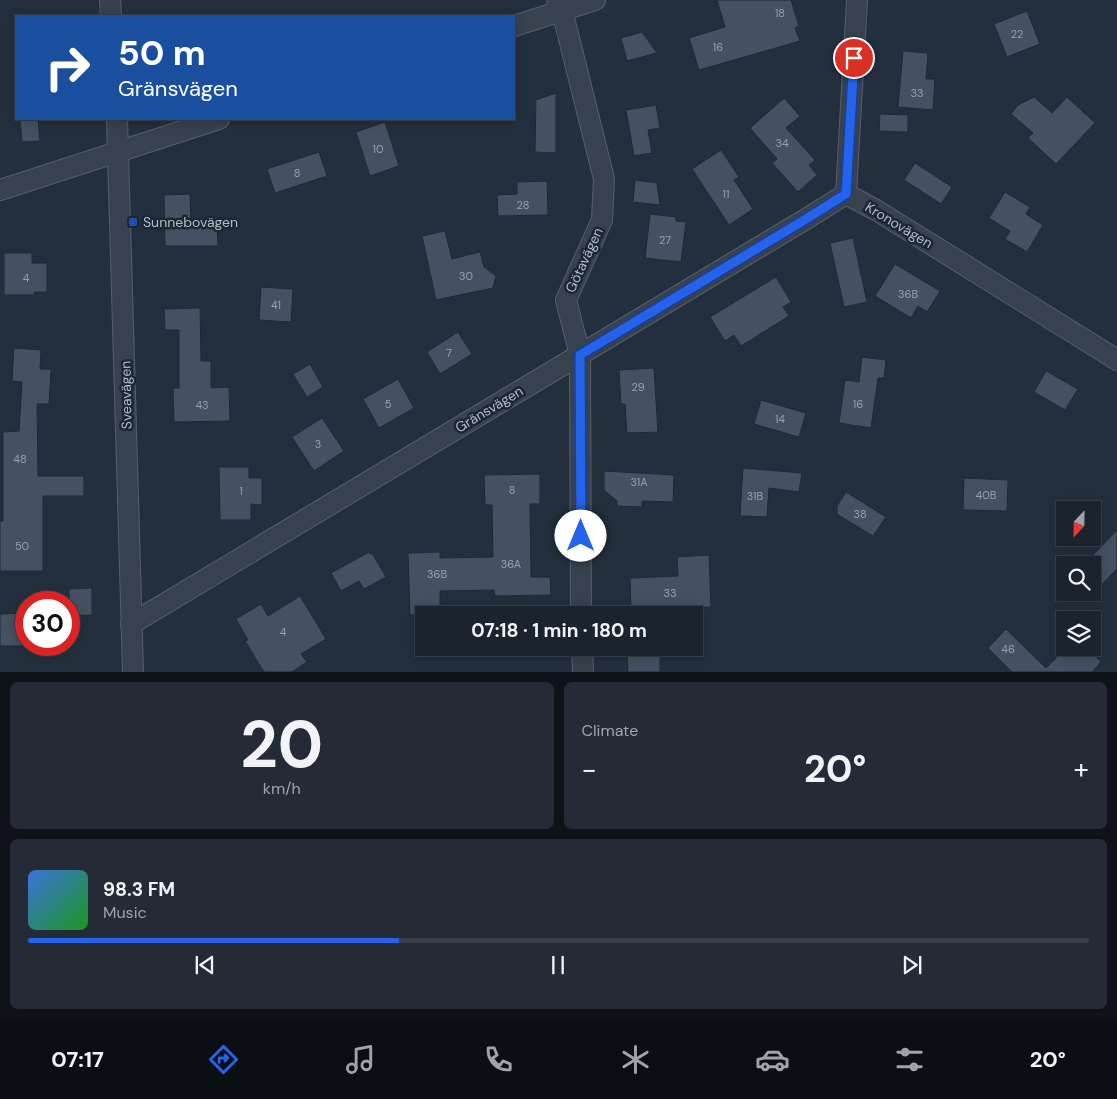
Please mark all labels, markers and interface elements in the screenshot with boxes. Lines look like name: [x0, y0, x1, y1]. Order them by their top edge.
house number: 18: [775, 6, 785, 20]
house number: 22: [1011, 27, 1023, 41]
text: 50 m: [118, 30, 206, 76]
icon: right: [35, 35, 100, 100]
pin: [833, 37, 875, 79]
house number: 16: [713, 40, 723, 54]
icon: arrive: [840, 44, 868, 72]
text: Gränsvägen: [118, 74, 238, 103]
house number: 33: [910, 86, 924, 100]
house number: 34: [775, 136, 789, 150]
house number: 10: [373, 142, 383, 156]
house number: 8: [294, 166, 300, 180]
house number: 11: [723, 187, 729, 201]
house number: 28: [517, 198, 529, 212]
street label: Kronovägen: [862, 198, 936, 252]
place label: Sunnebovägen: [143, 213, 238, 231]
marker: Sunnebovägen: [127, 216, 139, 228]
street label: Götavägen: [561, 225, 607, 295]
house number: 27: [659, 233, 671, 247]
house number: 30: [459, 269, 473, 283]
house number: 4: [23, 271, 30, 285]
house number: 36B: [898, 287, 918, 301]
house number: 41: [271, 298, 281, 312]
house number: 7: [446, 346, 452, 360]
street label: Sveavägen: [116, 361, 136, 429]
house number: 29: [631, 380, 645, 394]
street label: Gränsvägen: [452, 382, 526, 436]
house number: 5: [385, 397, 392, 411]
house number: 16: [853, 397, 863, 411]
house number: 43: [195, 398, 209, 412]
house number: 14: [775, 412, 785, 426]
house number: 3: [315, 437, 321, 451]
house number: 48: [13, 452, 27, 466]
house number: 31A: [630, 475, 648, 489]
house number: 8: [509, 483, 515, 497]
house number: 1: [239, 484, 243, 498]
house number: 40B: [976, 488, 997, 502]
house number: 31B: [747, 489, 764, 503]
north arrow: [1056, 501, 1101, 546]
map controls: [1056, 501, 1101, 656]
house number: 38: [853, 507, 867, 521]
position arrow: [554, 509, 606, 561]
house number: 50: [15, 539, 29, 553]
button: search: [1056, 556, 1101, 601]
house number: 36A: [501, 557, 521, 571]
house number: 36B: [427, 567, 447, 581]
house number: 33: [663, 586, 677, 600]
speed limit sign: 30: [15, 591, 80, 656]
button: layers: [1056, 611, 1101, 656]
text: 07:18 · 1 min · 180 m: [471, 618, 647, 643]
house number: 4: [280, 625, 287, 639]
house number: 46: [1001, 642, 1015, 656]
text: 20: [240, 703, 323, 787]
text: Climate: [582, 720, 638, 741]
text: 20°: [804, 744, 866, 794]
text: −: [582, 751, 597, 788]
text: +: [1074, 751, 1089, 788]
text: km/h: [263, 778, 301, 799]
text: 98.3 FM: [103, 877, 175, 902]
text: Music: [103, 902, 147, 923]
icon: previous: [191, 951, 219, 979]
icon: pause: [544, 951, 572, 979]
icon: next: [898, 951, 926, 979]
icon: directions: [206, 1042, 241, 1077]
icon: music: [343, 1042, 378, 1077]
icon: phone: [481, 1042, 516, 1077]
icon: climate: [618, 1042, 653, 1077]
icon: car: [755, 1042, 790, 1077]
icon: filters: [892, 1042, 927, 1077]
text: 07:17: [51, 1045, 104, 1074]
text: 20°: [1030, 1045, 1066, 1074]

